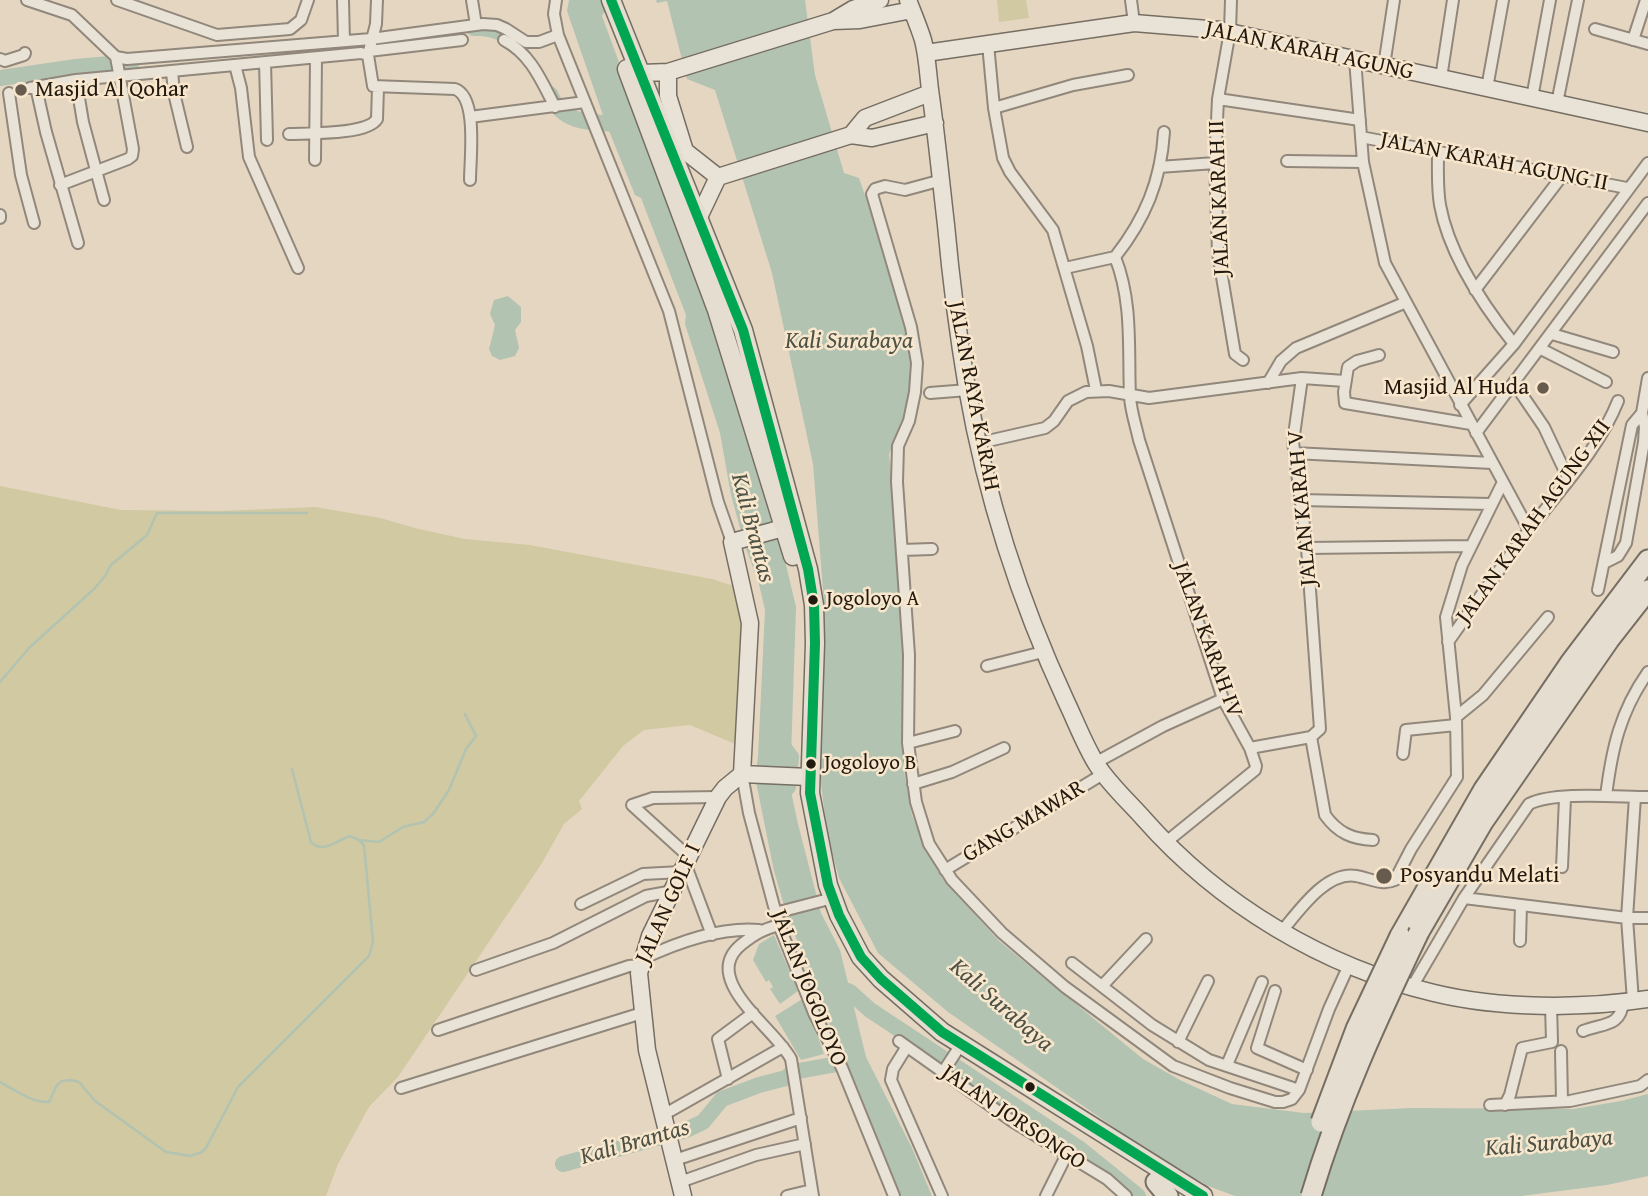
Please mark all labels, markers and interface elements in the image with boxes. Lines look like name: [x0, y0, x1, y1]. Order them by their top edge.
street label: JALAN KARAH AGUNG: [1202, 15, 1416, 87]
place label: Masjid Al Qohar: [35, 76, 188, 104]
marker: Masjid Al Qohar: [13, 82, 29, 98]
street label: JALAN KARAH II: [1203, 120, 1237, 276]
street label: JALAN KARAH AGUNG II: [1378, 126, 1610, 198]
street label: JALAN RAYA KARAH: [941, 299, 1005, 493]
water label: Kali Surabaya: [785, 328, 913, 356]
place label: Masjid Al Huda: [1384, 374, 1529, 402]
marker: Masjid Al Huda: [1535, 380, 1551, 396]
street label: JALAN KARAH AGUNG XII: [1451, 414, 1617, 630]
street label: JALAN KARAH V: [1282, 429, 1324, 587]
water label: Kali Brantas: [724, 470, 780, 586]
street label: JALAN KARAH IV: [1166, 558, 1248, 722]
place label: Jogoloyo A: [826, 587, 919, 613]
marker: Jogoloyo A: [806, 593, 820, 607]
place label: Jogoloyo B: [824, 751, 916, 777]
marker: Jogoloyo B: [804, 757, 818, 771]
street label: GANG MAWAR: [958, 775, 1090, 869]
street label: JALAN GOLF I: [630, 840, 708, 968]
place label: Posyandu Melati: [1400, 862, 1559, 890]
marker: Posyandu Melati: [1374, 866, 1394, 886]
street label: JALAN JOGOLOYO: [764, 906, 852, 1070]
water label: Kali Surabaya: [943, 953, 1059, 1059]
street label: JALAN JORSONGO: [935, 1059, 1091, 1177]
unlabelled marker: [1023, 1080, 1037, 1094]
water label: Kali Brantas: [577, 1114, 693, 1172]
water label: Kali Surabaya: [1484, 1124, 1614, 1164]

